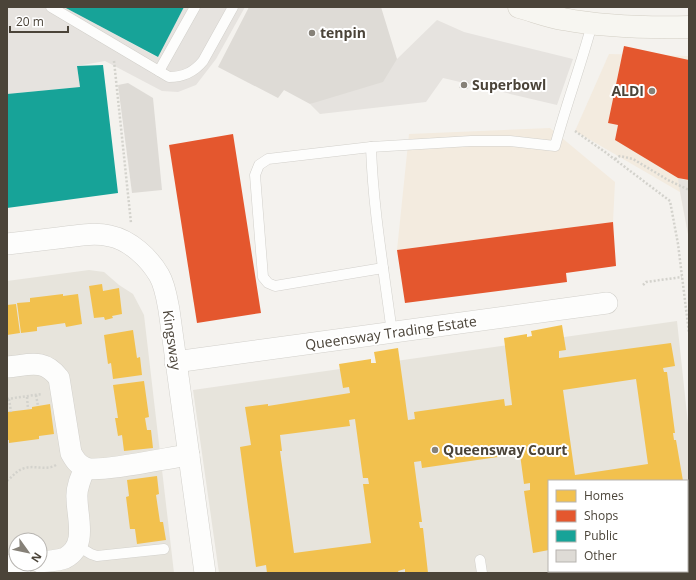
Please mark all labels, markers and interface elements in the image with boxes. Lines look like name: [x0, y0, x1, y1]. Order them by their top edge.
scale bar: [10, 8, 68, 34]
text: 20 m: [16, 13, 44, 30]
place label: tenpin: [320, 23, 366, 42]
marker: tenpin: [307, 28, 317, 38]
place label: Superbowl: [472, 75, 546, 94]
marker: Superbowl: [459, 80, 469, 90]
place label: ALDI: [611, 81, 644, 100]
marker: ALDI: [647, 86, 657, 96]
street label: Kingsway: [159, 309, 186, 372]
street label: Queensway Trading Estate: [304, 311, 478, 354]
place label: Queensway Court: [443, 440, 567, 459]
marker: Queensway Court: [430, 445, 440, 455]
legend: [548, 480, 688, 572]
text: Homes: [584, 487, 624, 504]
text: Shops: [584, 507, 619, 524]
text: Public: [584, 527, 618, 544]
north arrow: [8, 532, 48, 572]
text: Other: [584, 547, 617, 564]
text: N: [28, 550, 46, 566]

